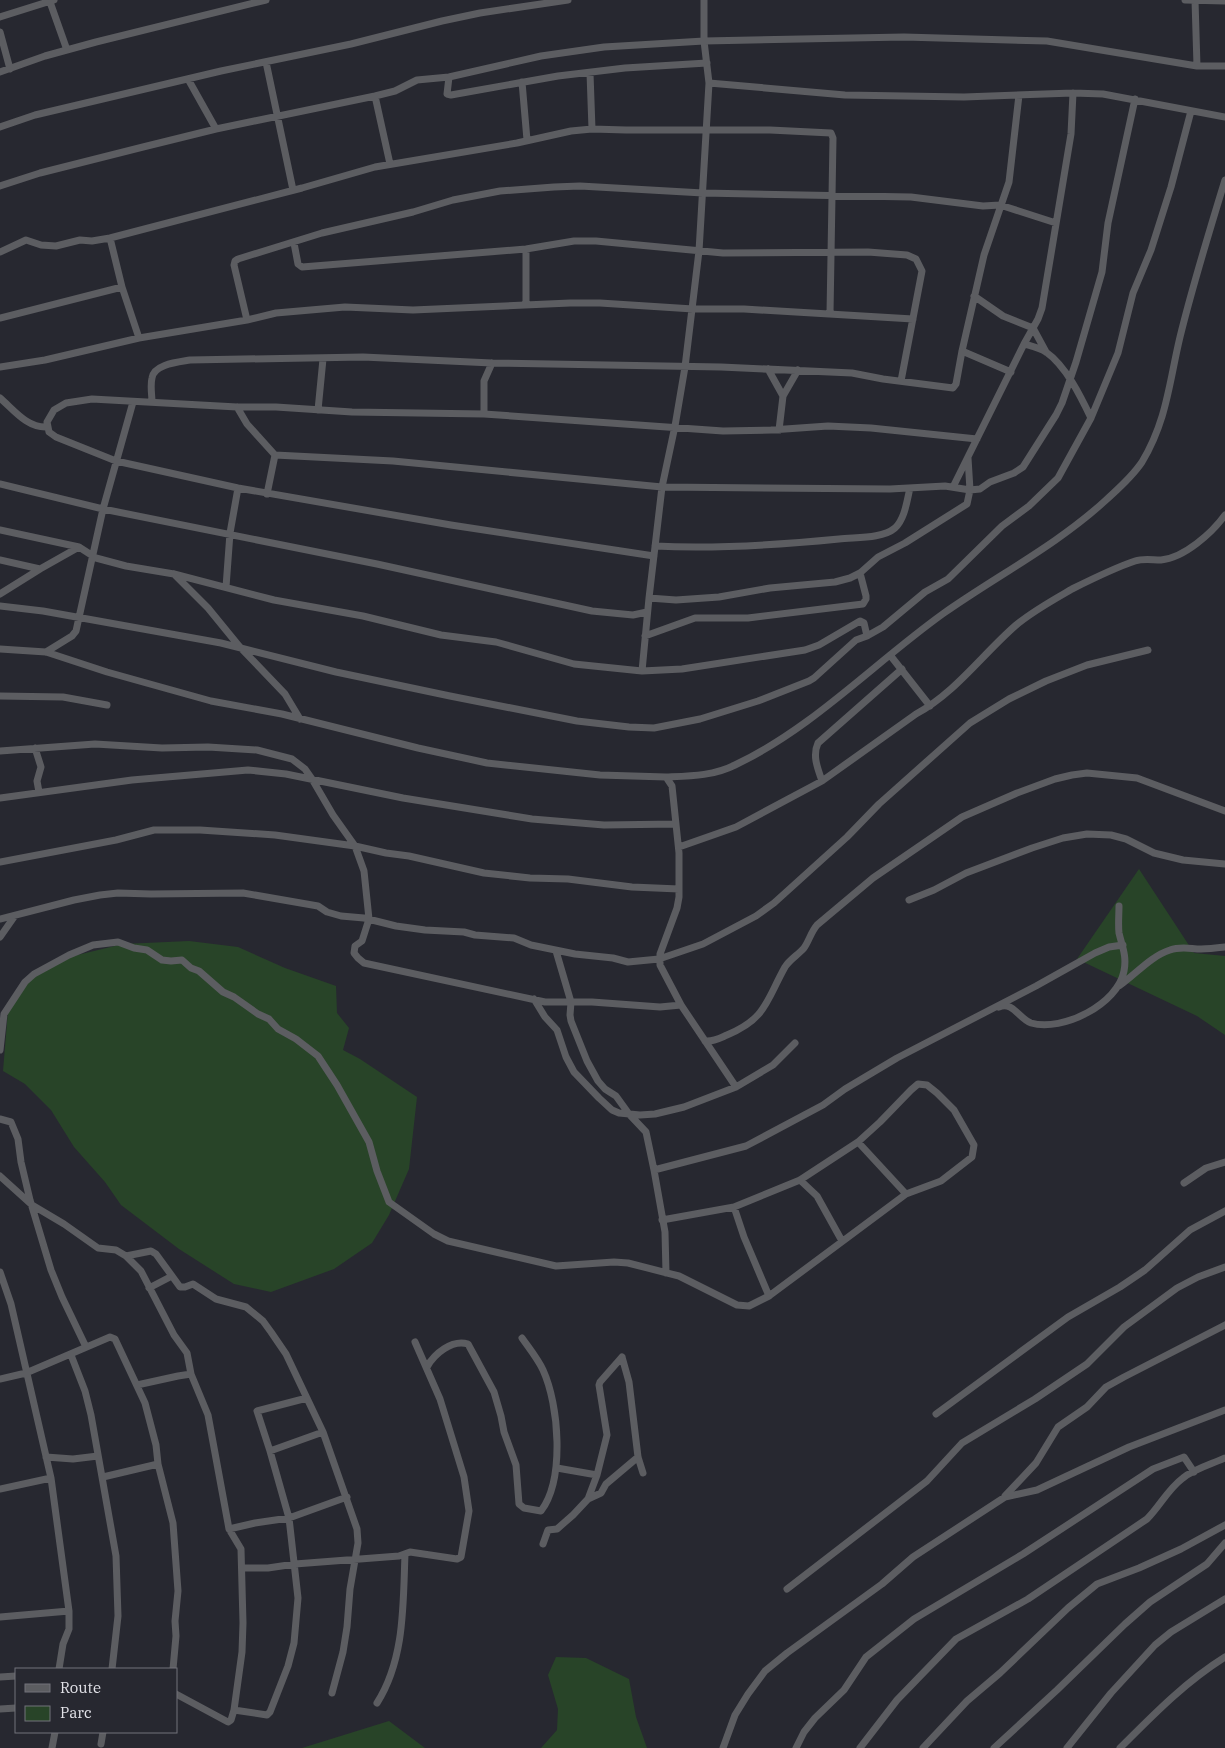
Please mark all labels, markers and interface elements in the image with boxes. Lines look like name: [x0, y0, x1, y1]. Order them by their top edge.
legend: [15, 1668, 178, 1733]
text: Route: [60, 1678, 101, 1697]
text: Parc: [60, 1703, 92, 1722]

